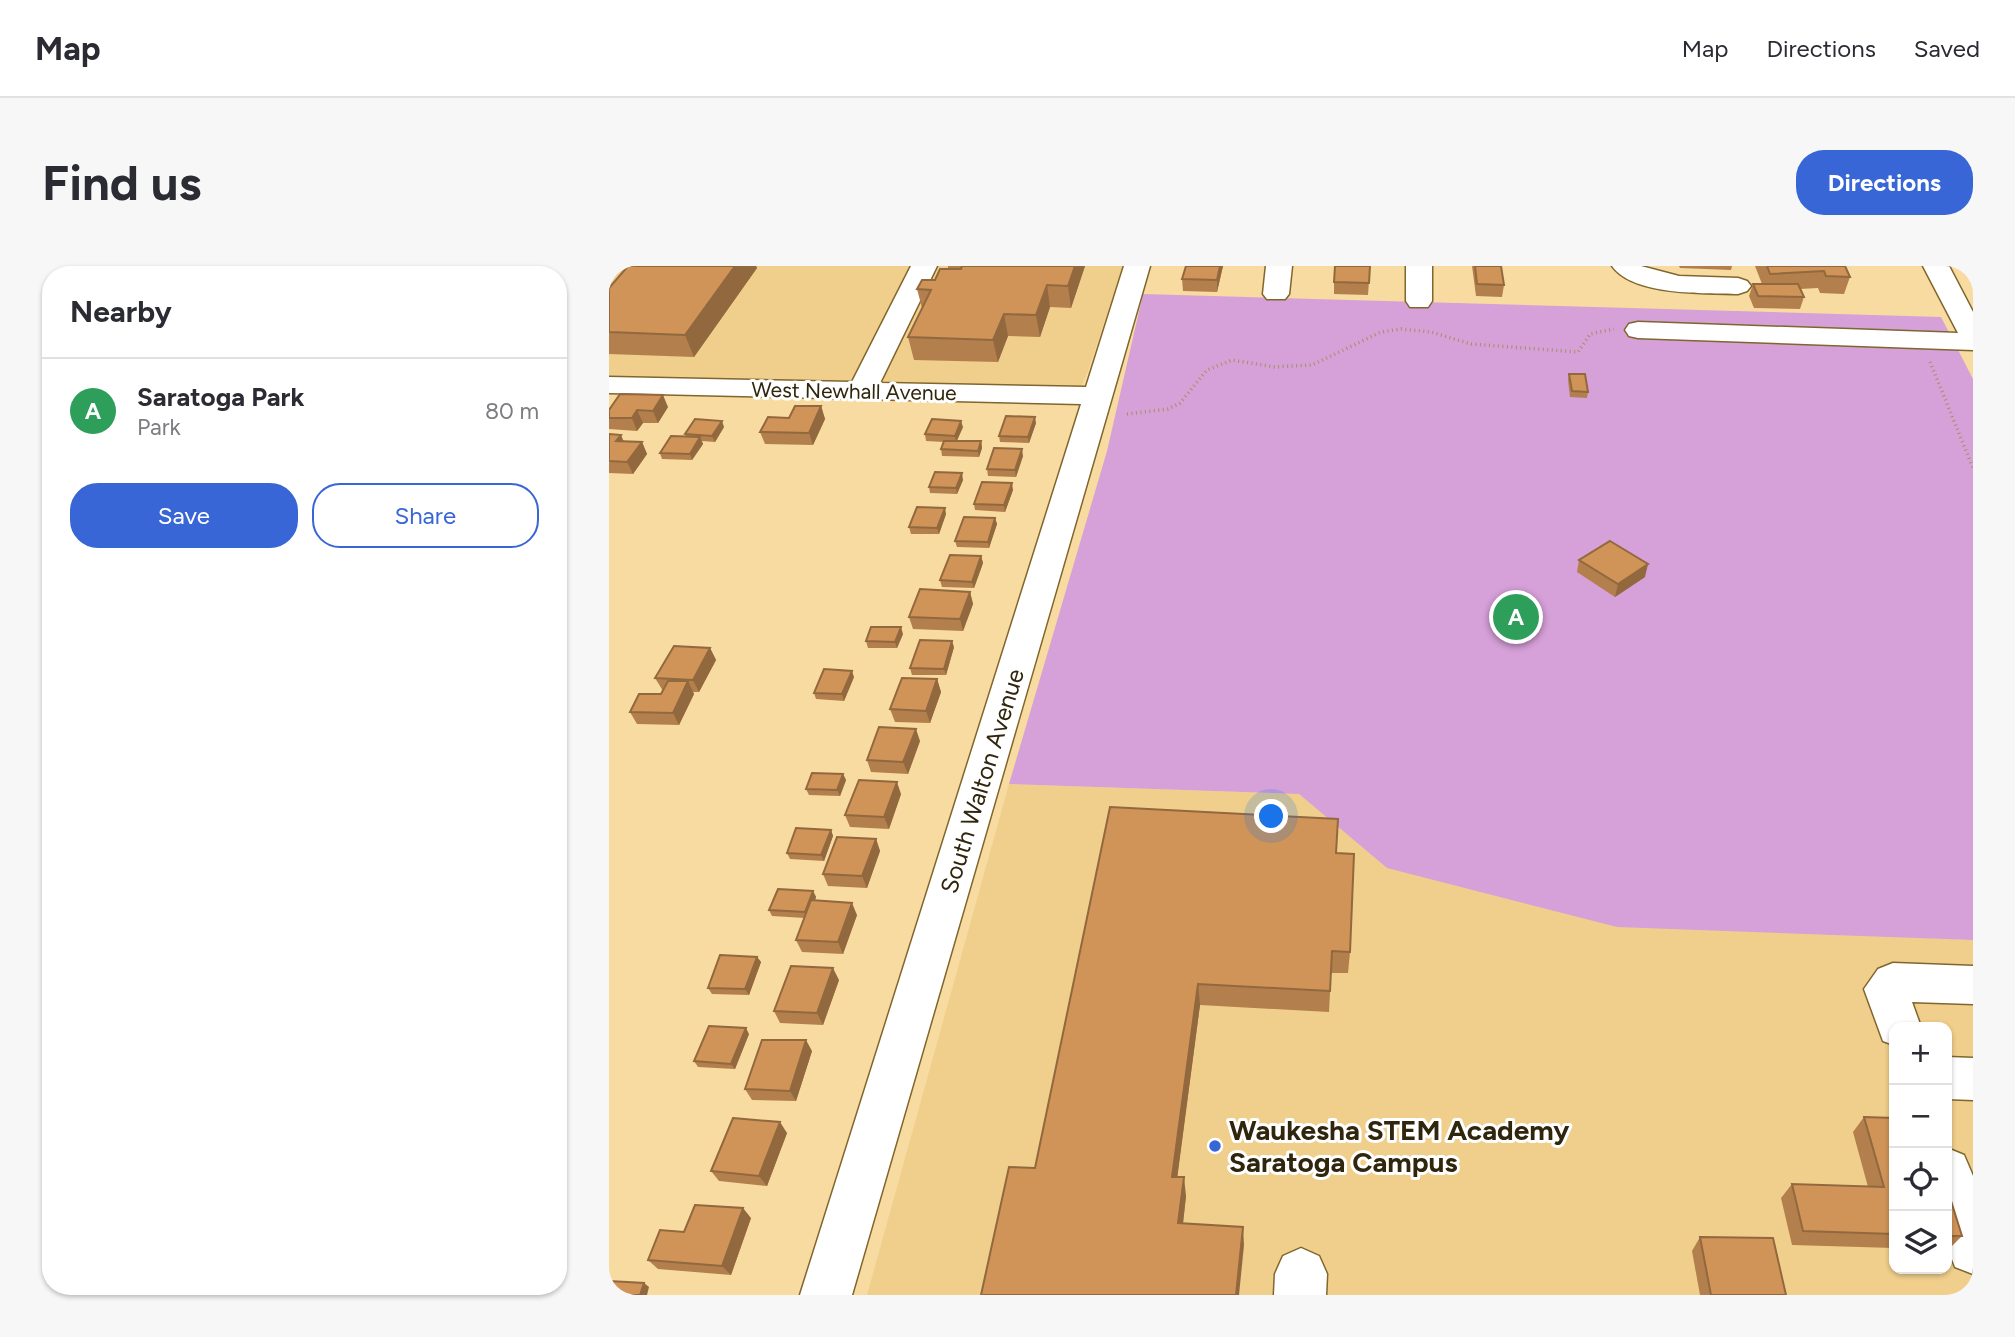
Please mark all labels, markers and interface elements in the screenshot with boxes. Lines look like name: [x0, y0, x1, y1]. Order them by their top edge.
text: Map: [35, 29, 101, 68]
text: Map: [1682, 34, 1728, 63]
text: Directions: [1766, 34, 1876, 63]
text: Saved: [1914, 34, 1980, 63]
button: Directions: [1796, 150, 1973, 215]
text: Find us: [42, 153, 201, 212]
text: Nearby: [70, 293, 172, 330]
street label: West Newhall Avenue: [751, 377, 957, 405]
text: Saratoga Park: [137, 381, 304, 413]
text: A: [85, 397, 101, 425]
text: 80 m: [485, 397, 539, 425]
text: Park: [137, 413, 181, 441]
button: Save: [70, 483, 298, 548]
button: Share: [312, 483, 539, 548]
pin: A: [1493, 591, 1539, 643]
street label: South Walton Avenue: [934, 665, 1030, 897]
your location: [1254, 799, 1288, 833]
map controls: [1889, 1022, 1952, 1274]
button: +: [1889, 1022, 1952, 1085]
button: −: [1889, 1085, 1952, 1148]
place label: Waukesha STEM Academy Saratoga Campus: [1229, 1113, 1570, 1179]
marker: Waukesha STEM Academy Saratoga Campus: [1207, 1138, 1223, 1154]
button: locate: [1889, 1148, 1952, 1211]
button: layers: [1889, 1211, 1952, 1274]

